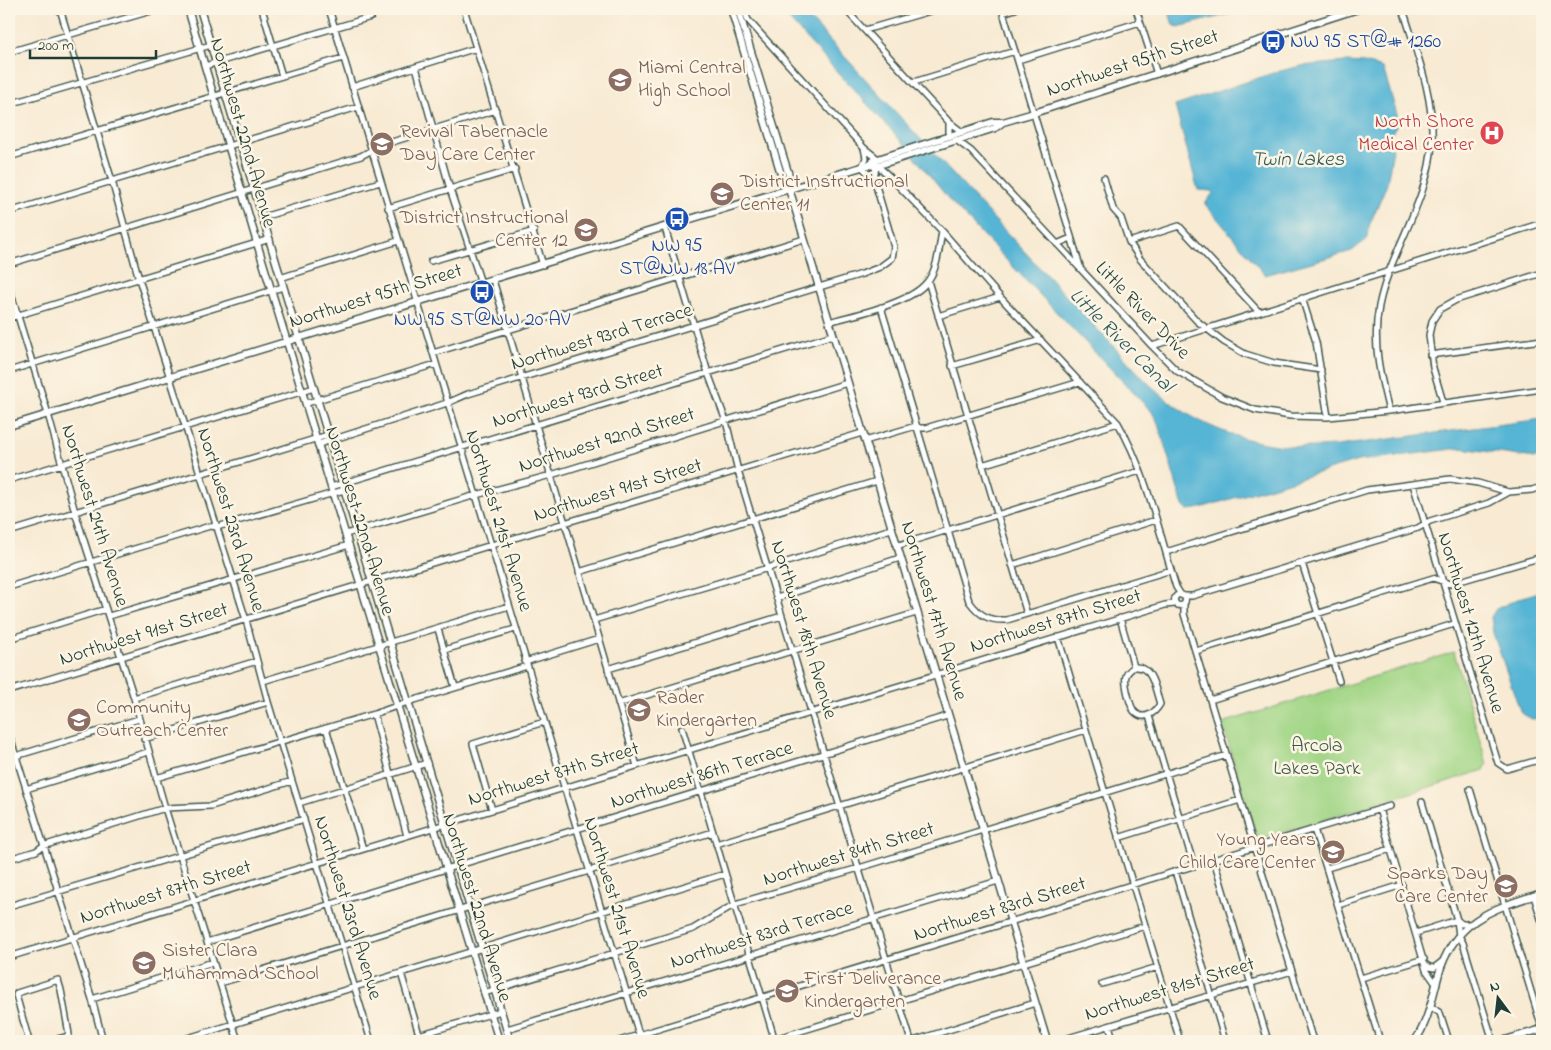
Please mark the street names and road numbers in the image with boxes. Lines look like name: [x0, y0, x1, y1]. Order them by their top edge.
street label: Northwest 95th Street: [1043, 22, 1223, 106]
street label: Northwest 22nd Avenue: [201, 35, 283, 231]
street label: Little River Drive: [1088, 255, 1196, 367]
street label: Northwest 95th Street: [286, 257, 466, 337]
street label: Northwest 93rd Terrace: [508, 297, 696, 379]
street label: Northwest 93rd Street: [489, 357, 667, 437]
street label: Northwest 92nd Street: [515, 400, 699, 482]
street label: Northwest 24th Avenue: [52, 421, 136, 611]
street label: Northwest 22nd Avenue: [316, 423, 402, 619]
street label: Northwest 23rd Avenue: [188, 425, 272, 615]
street label: Northwest 21st Avenue: [457, 427, 539, 615]
street label: Northwest 91st Street: [530, 451, 706, 530]
street label: Northwest 17th Avenue: [892, 518, 974, 704]
street label: Northwest 12th Avenue: [1429, 529, 1511, 717]
street label: Northwest 18th Avenue: [762, 537, 844, 723]
street label: Northwest 87th Street: [967, 582, 1145, 662]
street label: Northwest 91st Street: [56, 595, 232, 674]
street label: Northwest 86th Terrace: [607, 734, 797, 818]
street label: Northwest 87th Street: [465, 735, 643, 815]
street label: Northwest 22nd Avenue: [433, 810, 519, 1006]
street label: Northwest 23rd Avenue: [305, 813, 389, 1003]
street label: Northwest 21st Avenue: [575, 814, 657, 1002]
street label: Northwest 84th Street: [760, 815, 938, 895]
street label: Northwest 87th Street: [77, 853, 255, 933]
street label: Northwest 83rd Street: [910, 870, 1090, 950]
street label: Northwest 83rd Terrace: [667, 894, 857, 978]
street label: Northwest 81st Street: [1081, 950, 1259, 1030]

